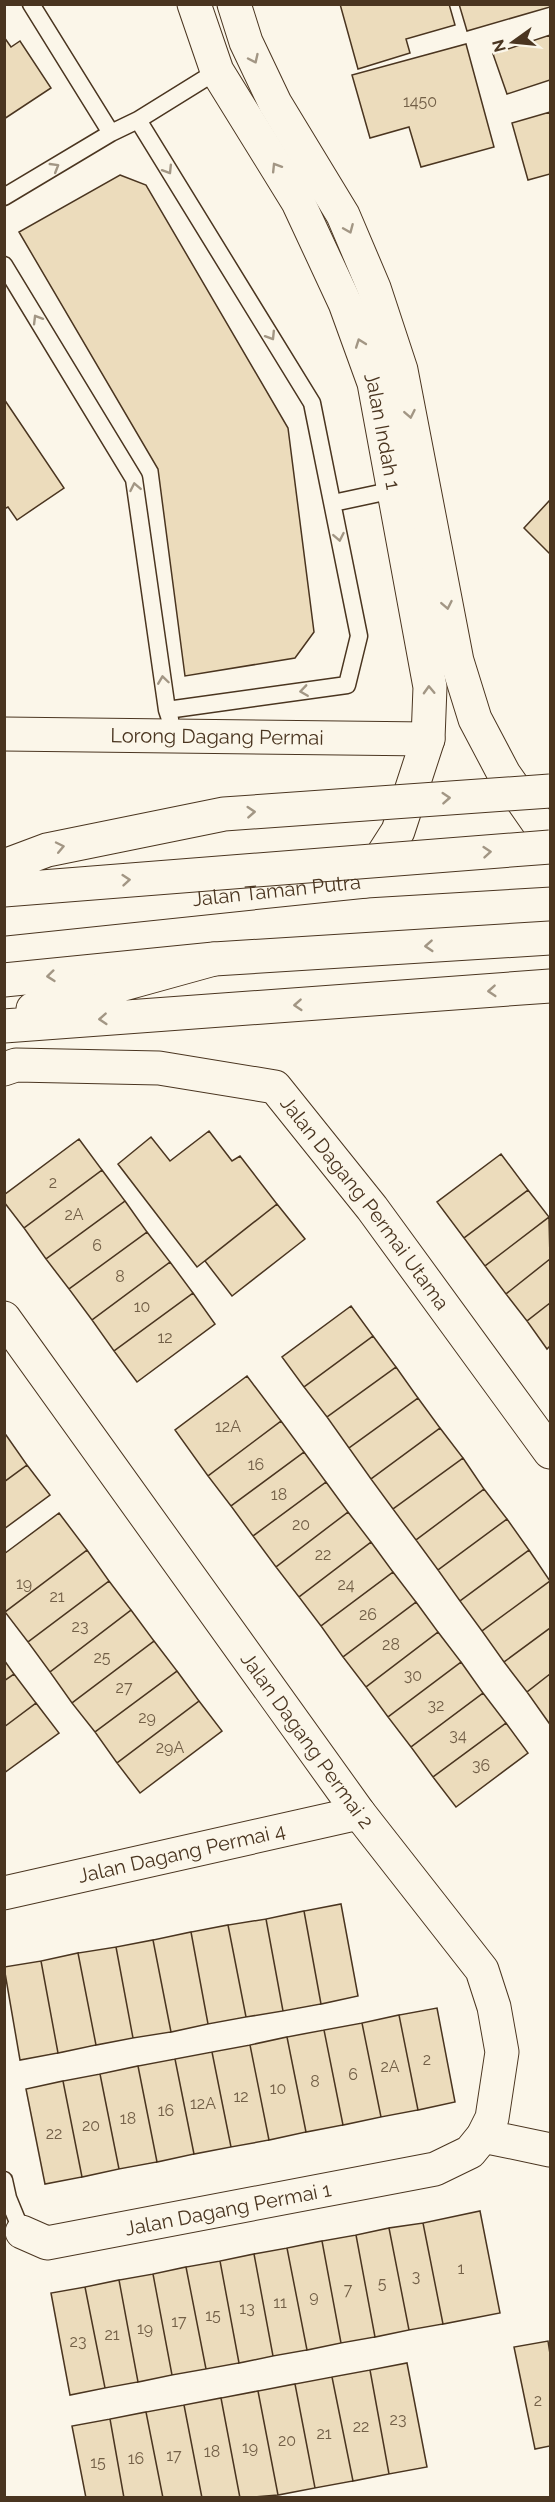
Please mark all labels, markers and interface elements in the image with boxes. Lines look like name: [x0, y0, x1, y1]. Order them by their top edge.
north arrow: [483, 12, 543, 72]
text: N: [488, 37, 510, 54]
one-way arrow: [247, 53, 259, 64]
house number: 1450: [403, 92, 437, 111]
one-way arrow: [49, 163, 59, 175]
one-way arrow: [272, 163, 284, 173]
one-way arrow: [161, 164, 173, 174]
one-way arrow: [342, 223, 354, 234]
one-way arrow: [33, 315, 44, 325]
one-way arrow: [263, 330, 275, 340]
one-way arrow: [355, 338, 367, 349]
street label: Jalan Indah 1: [359, 369, 405, 492]
one-way arrow: [403, 409, 416, 419]
one-way arrow: [129, 482, 142, 492]
one-way arrow: [332, 532, 345, 542]
one-way arrow: [440, 600, 453, 610]
one-way arrow: [157, 675, 169, 684]
one-way arrow: [300, 685, 309, 697]
one-way arrow: [423, 685, 436, 694]
street label: Lorong Dagang Permai: [110, 723, 324, 750]
one-way arrow: [441, 792, 450, 805]
one-way arrow: [247, 806, 256, 819]
one-way arrow: [54, 842, 64, 855]
one-way arrow: [483, 845, 492, 858]
street label: Jalan Taman Putra: [191, 870, 362, 911]
one-way arrow: [121, 874, 130, 887]
one-way arrow: [425, 939, 434, 952]
one-way arrow: [46, 969, 55, 982]
one-way arrow: [488, 984, 497, 997]
one-way arrow: [293, 998, 302, 1011]
one-way arrow: [99, 1012, 108, 1025]
street label: Jalan Dagang Permai Utama: [275, 1091, 454, 1315]
house number: 2: [49, 1173, 57, 1192]
house number: 2A: [64, 1205, 84, 1224]
house number: 6: [92, 1236, 102, 1255]
house number: 8: [115, 1267, 125, 1286]
house number: 10: [134, 1297, 150, 1316]
house number: 12: [157, 1328, 173, 1347]
house number: 12A: [215, 1417, 241, 1436]
house number: 16: [248, 1455, 264, 1474]
house number: 18: [271, 1485, 287, 1504]
house number: 20: [292, 1515, 310, 1534]
house number: 22: [315, 1545, 331, 1564]
house number: 19: [16, 1574, 32, 1593]
house number: 24: [337, 1575, 355, 1594]
house number: 21: [49, 1587, 65, 1606]
house number: 26: [359, 1605, 377, 1624]
house number: 23: [72, 1617, 88, 1636]
house number: 28: [382, 1635, 400, 1654]
house number: 25: [93, 1648, 111, 1667]
street label: Jalan Dagang Permai 2: [236, 1648, 379, 1833]
house number: 30: [404, 1666, 422, 1685]
house number: 27: [116, 1678, 133, 1697]
house number: 32: [428, 1696, 444, 1715]
house number: 29: [138, 1708, 156, 1727]
house number: 34: [449, 1726, 467, 1745]
house number: 29A: [156, 1738, 184, 1757]
house number: 36: [472, 1756, 490, 1775]
street label: Jalan Dagang Permai 4: [76, 1818, 288, 1888]
house number: 2: [423, 2050, 431, 2069]
house number: 2A: [380, 2057, 400, 2076]
house number: 6: [348, 2065, 358, 2084]
house number: 8: [310, 2072, 320, 2091]
house number: 10: [270, 2079, 286, 2098]
house number: 12: [233, 2087, 249, 2106]
house number: 12A: [190, 2094, 216, 2113]
house number: 16: [158, 2101, 174, 2120]
house number: 18: [120, 2109, 136, 2128]
house number: 20: [82, 2116, 100, 2135]
house number: 22: [46, 2124, 62, 2143]
street label: Jalan Dagang Permai 1: [123, 2177, 333, 2241]
house number: 1: [458, 2259, 465, 2278]
house number: 3: [412, 2267, 420, 2286]
house number: 5: [378, 2274, 387, 2293]
house number: 7: [344, 2280, 353, 2299]
house number: 9: [309, 2287, 319, 2306]
house number: 11: [273, 2293, 287, 2312]
house number: 13: [239, 2299, 255, 2318]
house number: 15: [205, 2306, 221, 2325]
house number: 17: [171, 2312, 187, 2331]
house number: 19: [137, 2319, 153, 2338]
house number: 21: [104, 2325, 120, 2344]
house number: 23: [70, 2332, 86, 2351]
house number: 2: [534, 2391, 542, 2410]
house number: 23: [390, 2410, 406, 2429]
house number: 22: [353, 2417, 369, 2436]
house number: 21: [316, 2424, 332, 2443]
house number: 20: [278, 2431, 296, 2450]
house number: 19: [242, 2438, 258, 2457]
house number: 18: [204, 2442, 220, 2461]
house number: 17: [166, 2446, 182, 2465]
house number: 16: [128, 2449, 144, 2468]
house number: 15: [90, 2453, 106, 2472]

